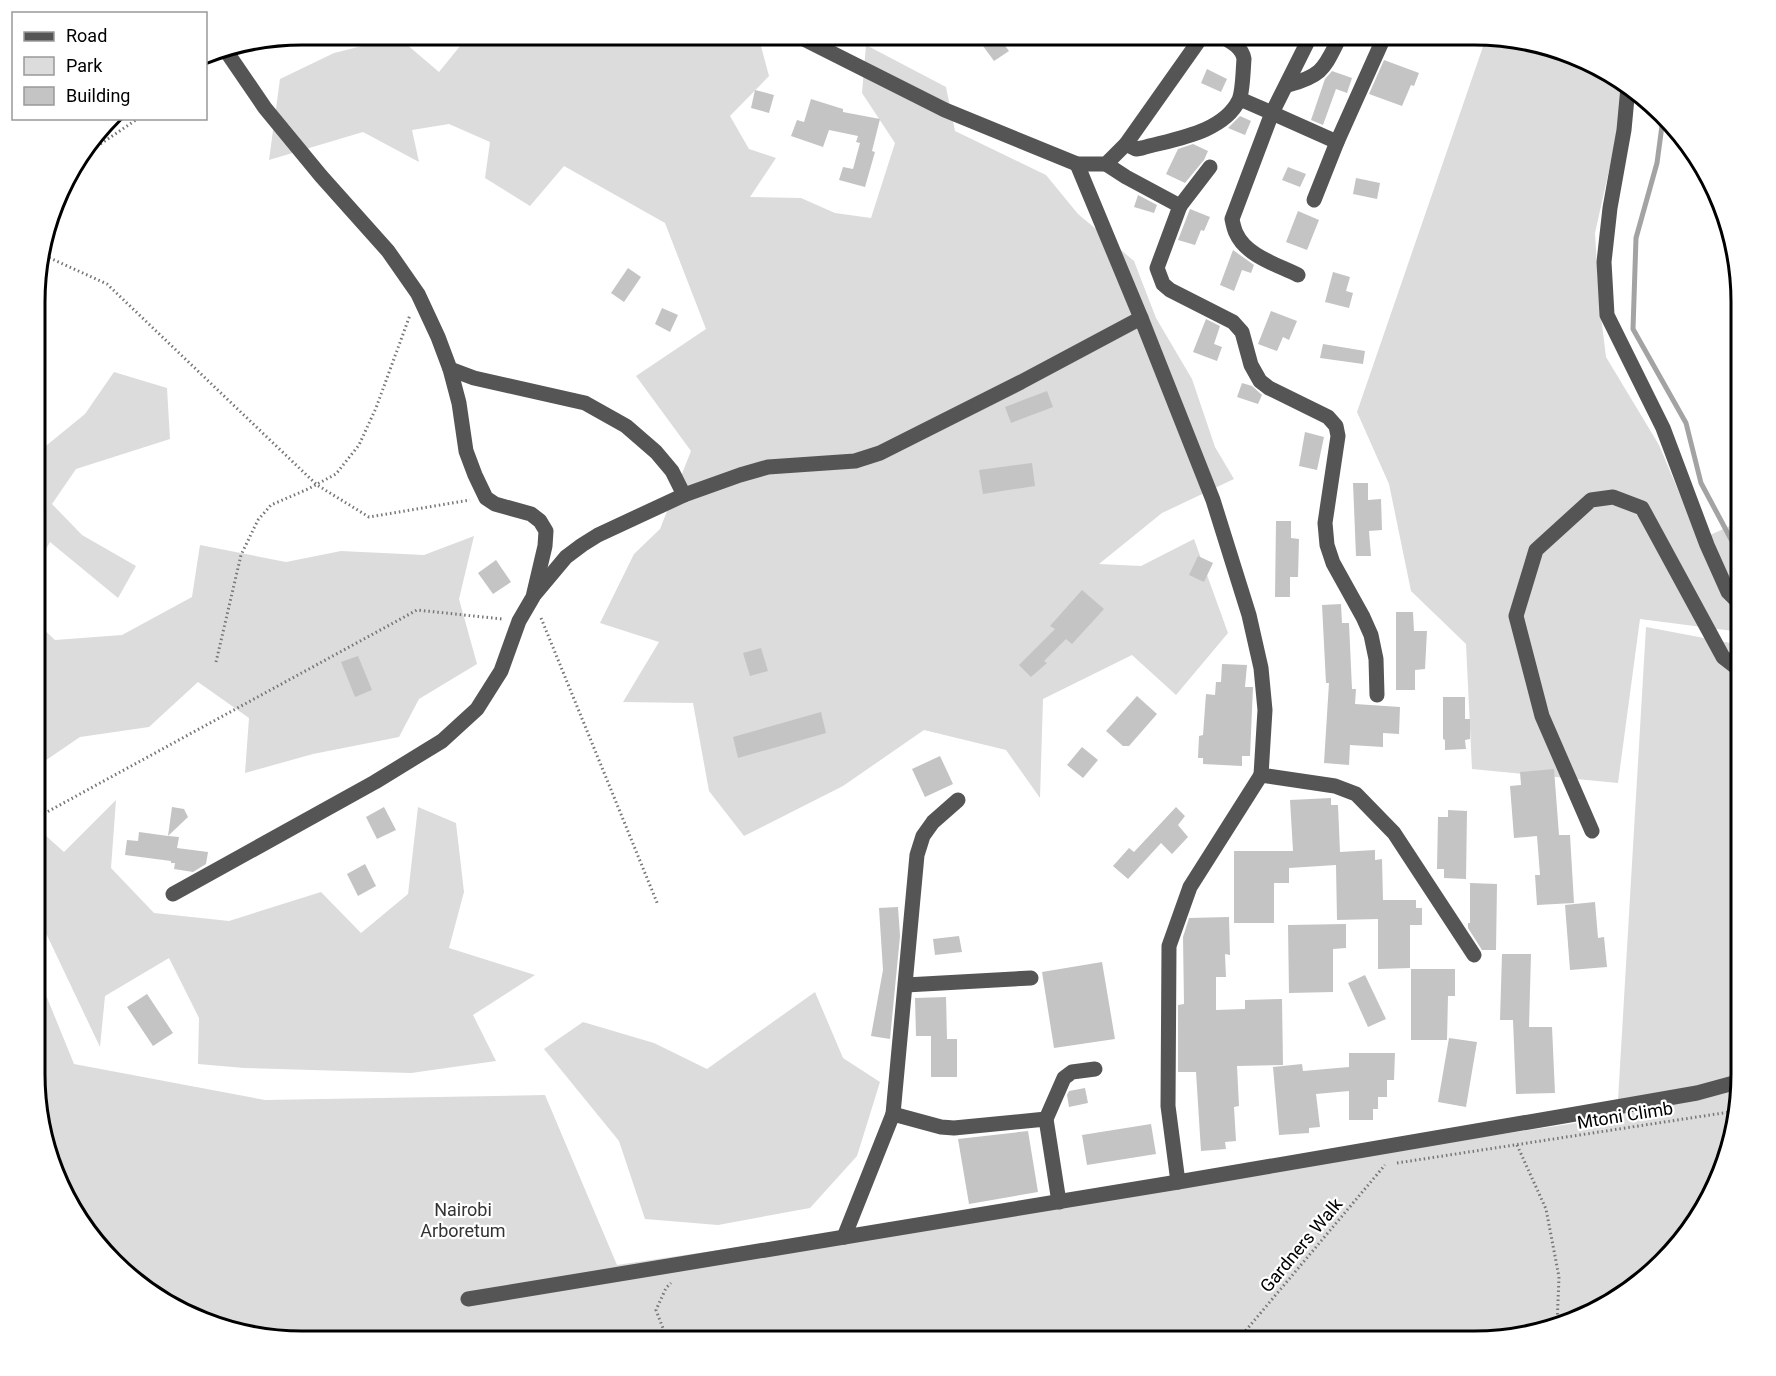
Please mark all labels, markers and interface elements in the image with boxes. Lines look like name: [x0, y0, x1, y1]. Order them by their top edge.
legend: [12, 12, 207, 120]
text: Road: [66, 25, 107, 46]
text: Park: [66, 55, 103, 76]
text: Building: [66, 85, 130, 106]
street label: Mtoni Climb: [1576, 1097, 1674, 1133]
street label: Gardners Walk: [1256, 1193, 1347, 1296]
park label: Nairobi Arboretum: [420, 1199, 506, 1241]

